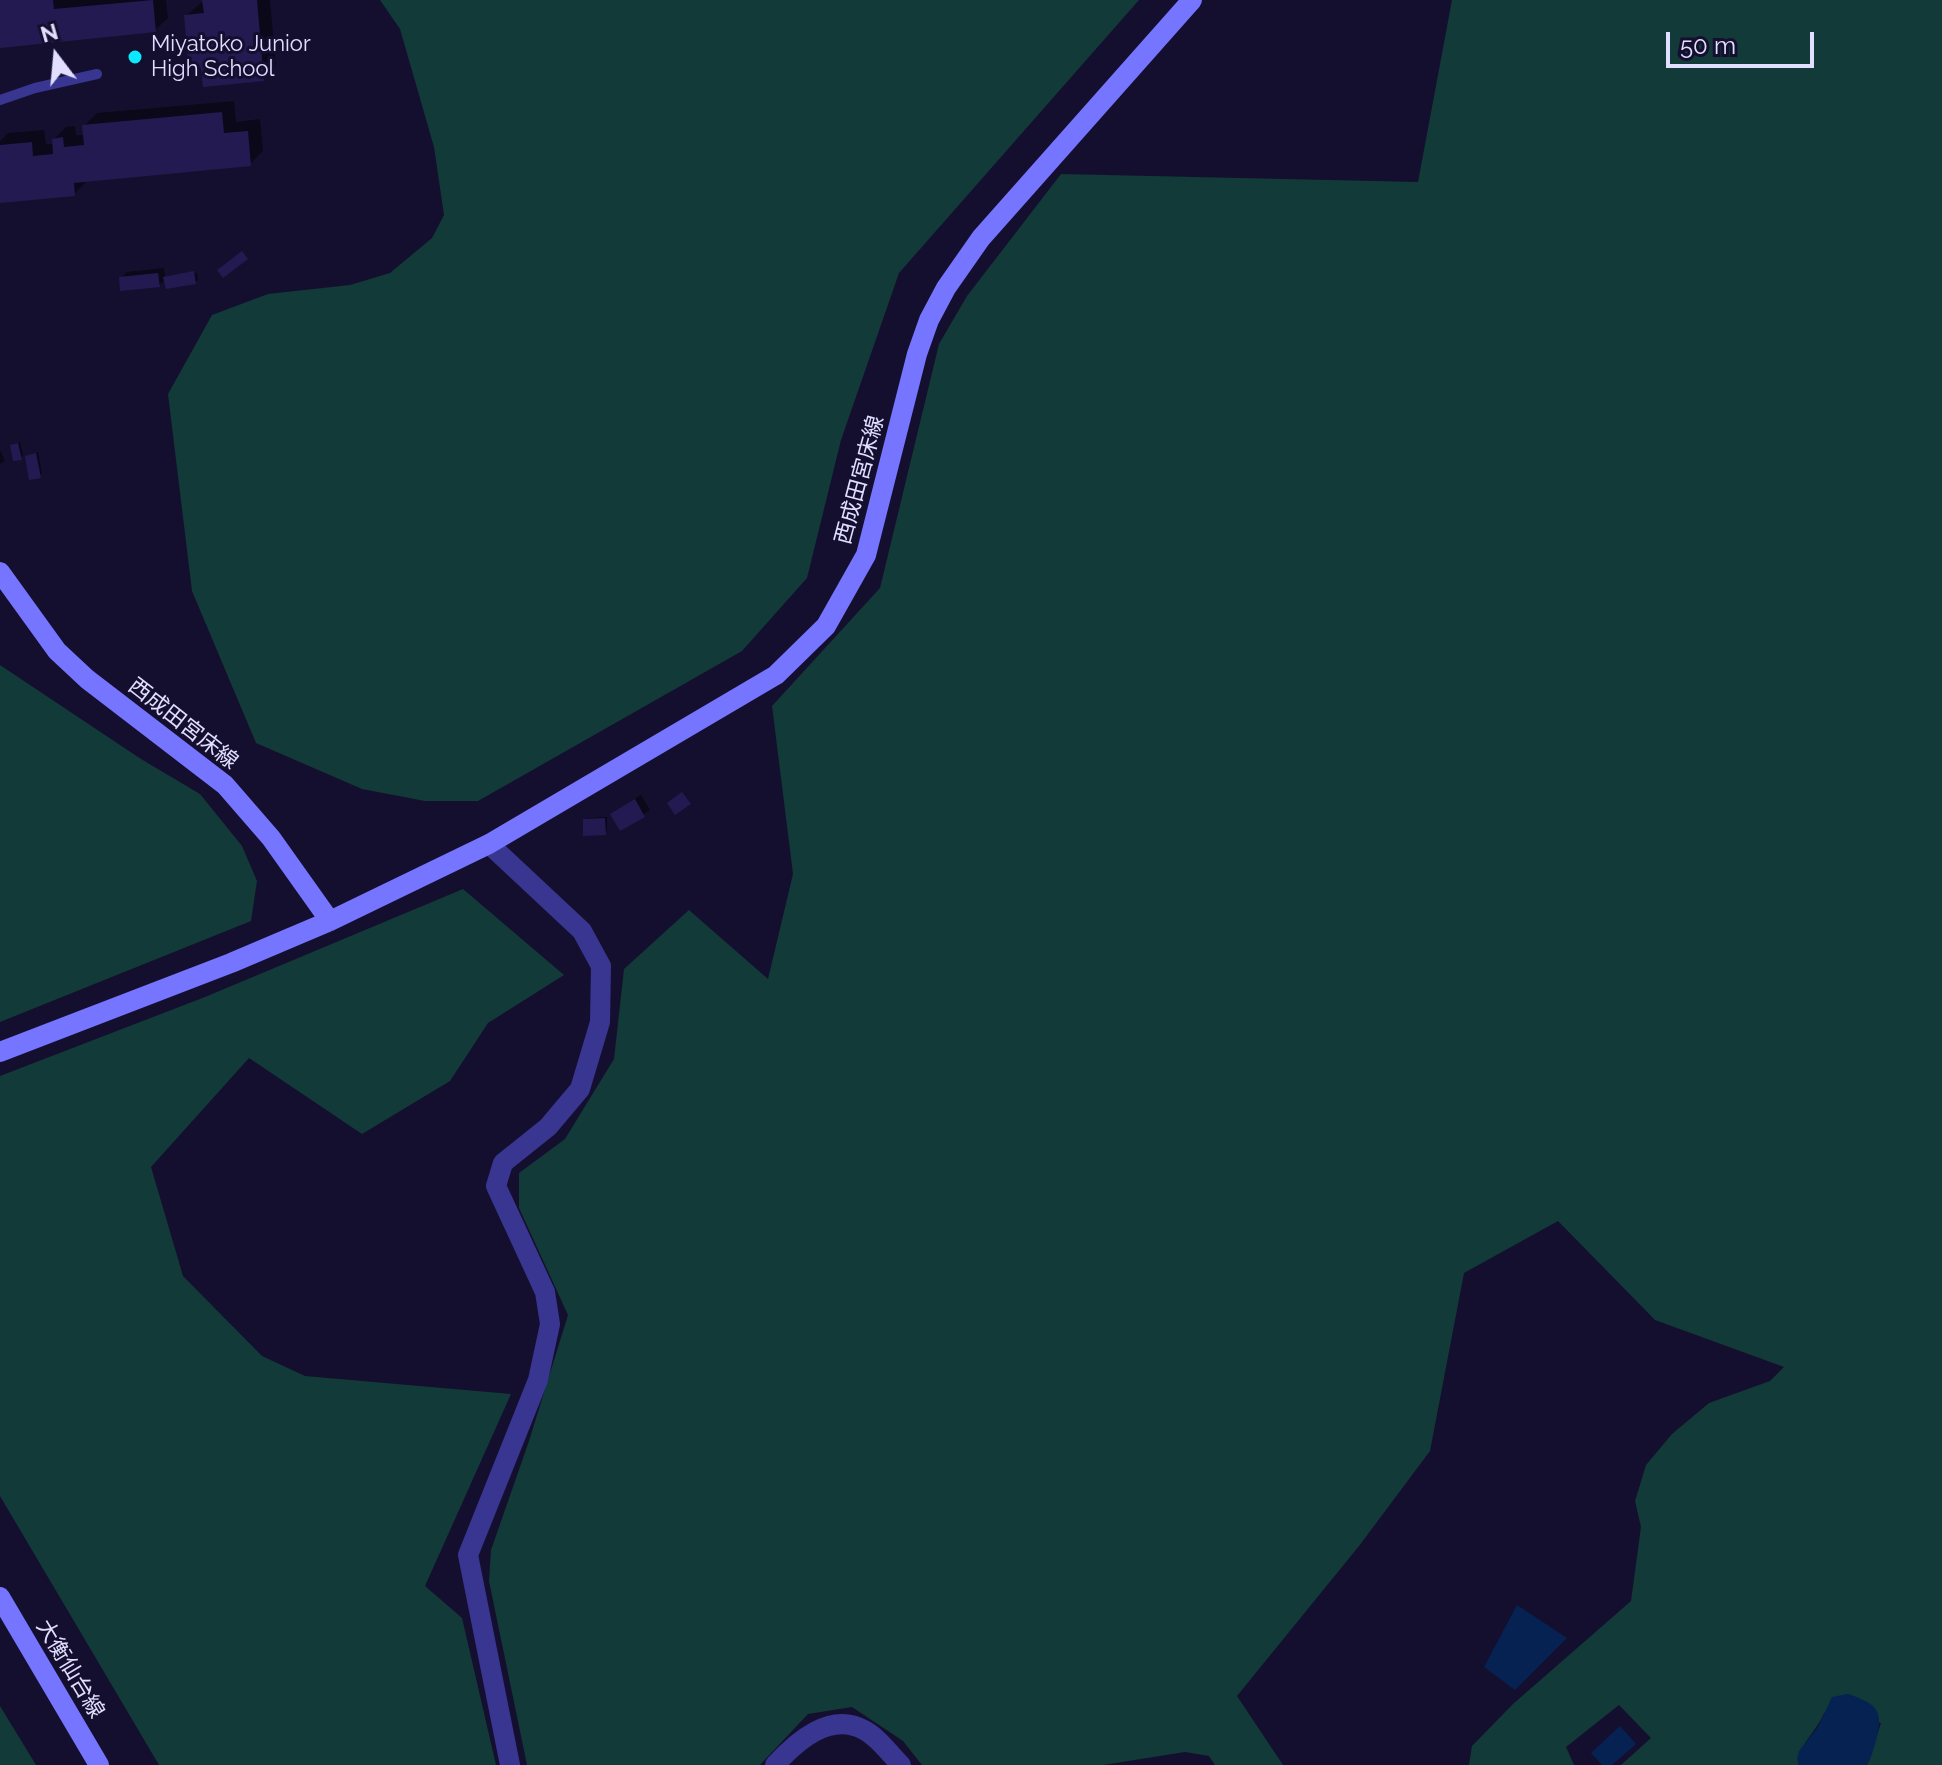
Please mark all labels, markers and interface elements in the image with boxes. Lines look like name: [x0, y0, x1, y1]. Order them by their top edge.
north arrow: [16, 16, 96, 96]
scale bar: [1670, 16, 1818, 66]
text: N: [38, 18, 61, 48]
place label: Miyatoko Junior High School: [151, 31, 311, 82]
text: 50 m: [1680, 31, 1736, 60]
marker: Miyatoko Junior High School: [126, 48, 144, 66]
street label: 西成田宮床線: [830, 413, 890, 547]
street label: 西成田宮床線: [123, 673, 243, 775]
street label: 大衡仙台線: [30, 1615, 110, 1723]

